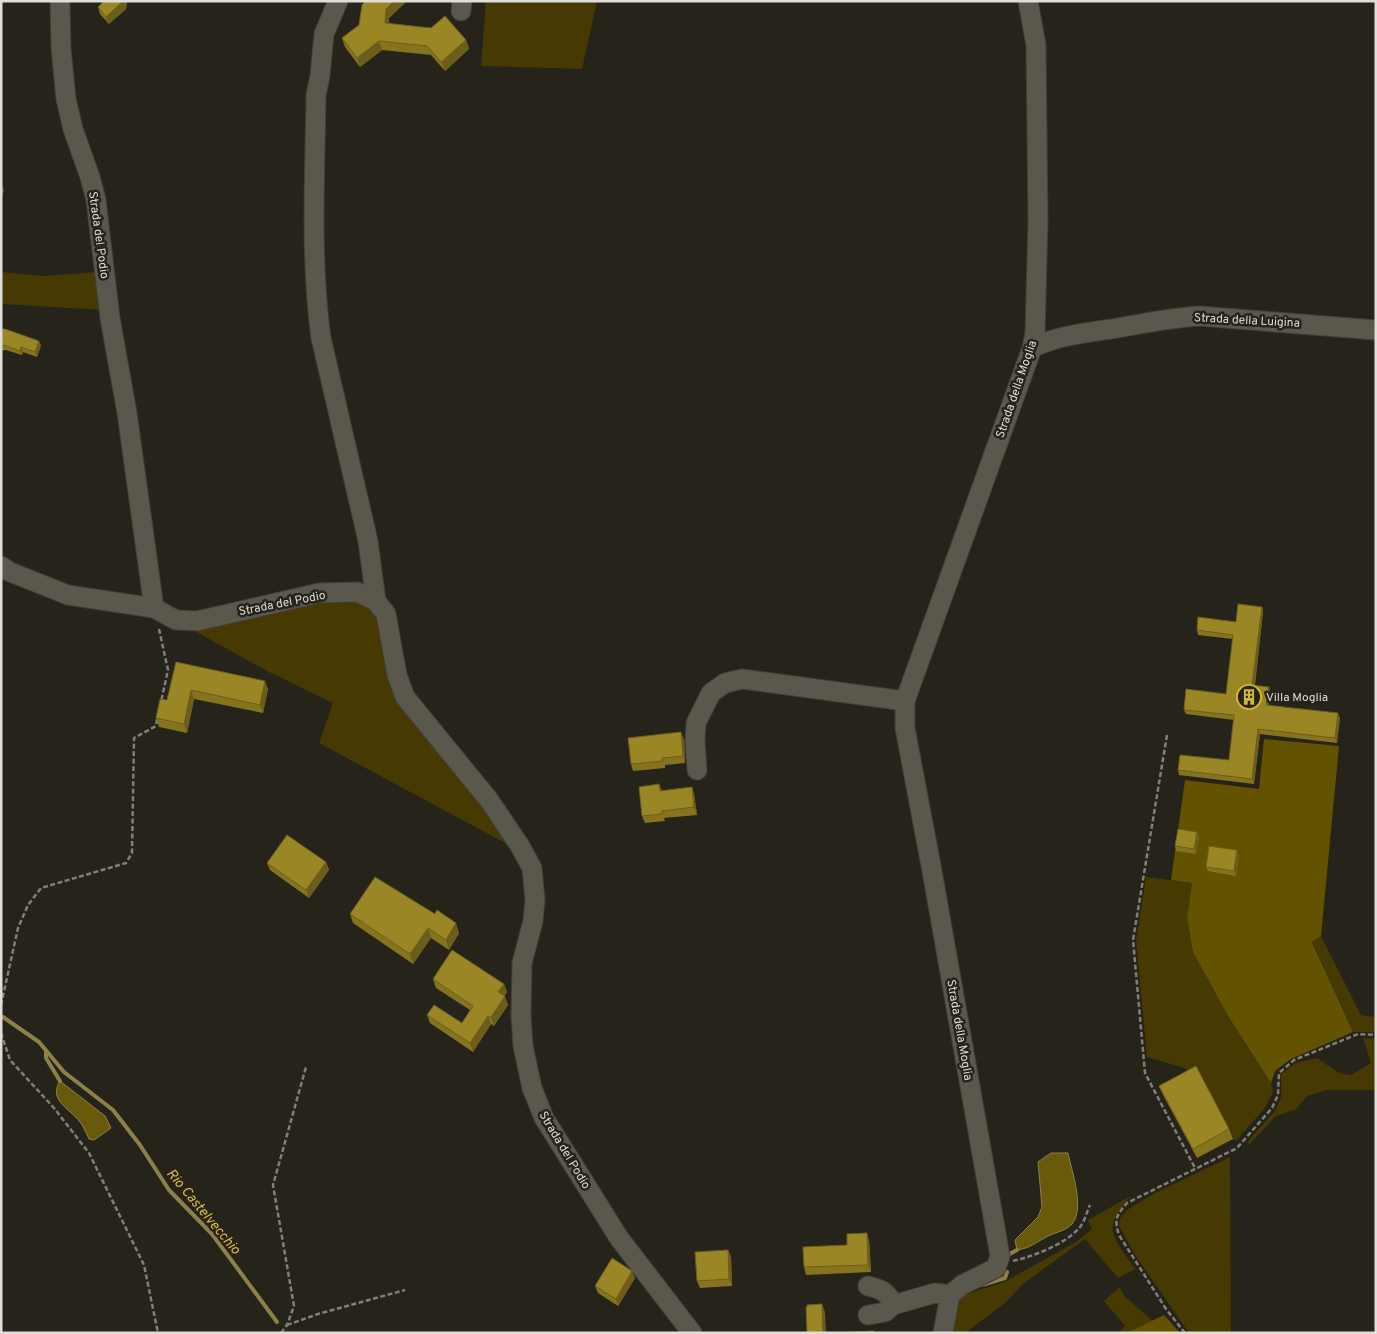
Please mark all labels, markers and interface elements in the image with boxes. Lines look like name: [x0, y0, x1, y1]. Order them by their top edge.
street label: Strada del Podio: [84, 190, 112, 280]
street label: Strada della Luigina: [1194, 310, 1300, 332]
street label: Strada della Moglia: [993, 338, 1041, 440]
street label: Strada del Podio: [237, 588, 327, 620]
building icon: Villa Moglia: [1236, 684, 1262, 710]
place label: Villa Moglia: [1266, 690, 1328, 706]
street label: Strada della Moglia: [942, 978, 976, 1082]
street label: Strada del Podio: [535, 1109, 594, 1193]
water label: Rio Castelvecchio: [162, 1166, 244, 1259]

